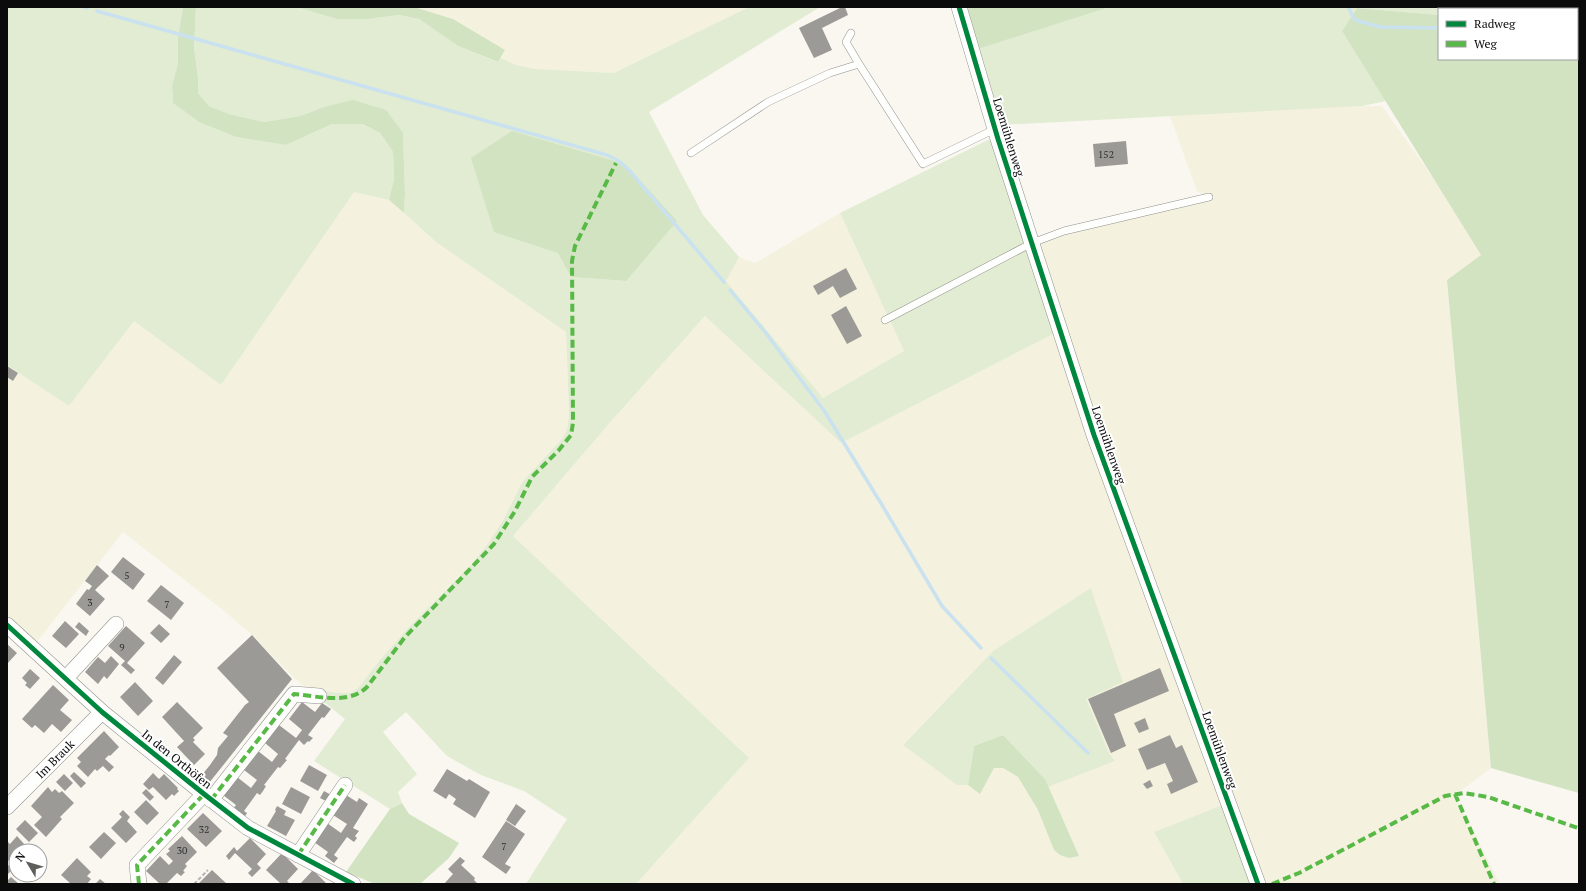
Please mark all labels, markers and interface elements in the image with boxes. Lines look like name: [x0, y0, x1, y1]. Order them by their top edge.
legend: [1438, 8, 1578, 60]
text: Radweg: [1474, 16, 1516, 31]
text: Weg: [1474, 36, 1497, 51]
street label: Loemühlenweg: [990, 96, 1028, 179]
house number: 152: [1098, 148, 1114, 161]
street label: Loemühlenweg: [1089, 404, 1130, 487]
house number: 5: [124, 569, 130, 582]
house number: 3: [87, 596, 93, 609]
house number: 7: [164, 598, 170, 611]
house number: 9: [119, 641, 125, 654]
street label: Loemühlenweg: [1199, 709, 1241, 791]
street label: In den Orthöfen: [139, 726, 215, 792]
street label: Im Brauk: [33, 736, 78, 781]
house number: 32: [199, 823, 209, 836]
house number: 7: [501, 840, 507, 853]
north arrow: [8, 843, 48, 883]
house number: 30: [177, 844, 187, 857]
text: N: [12, 849, 29, 864]

